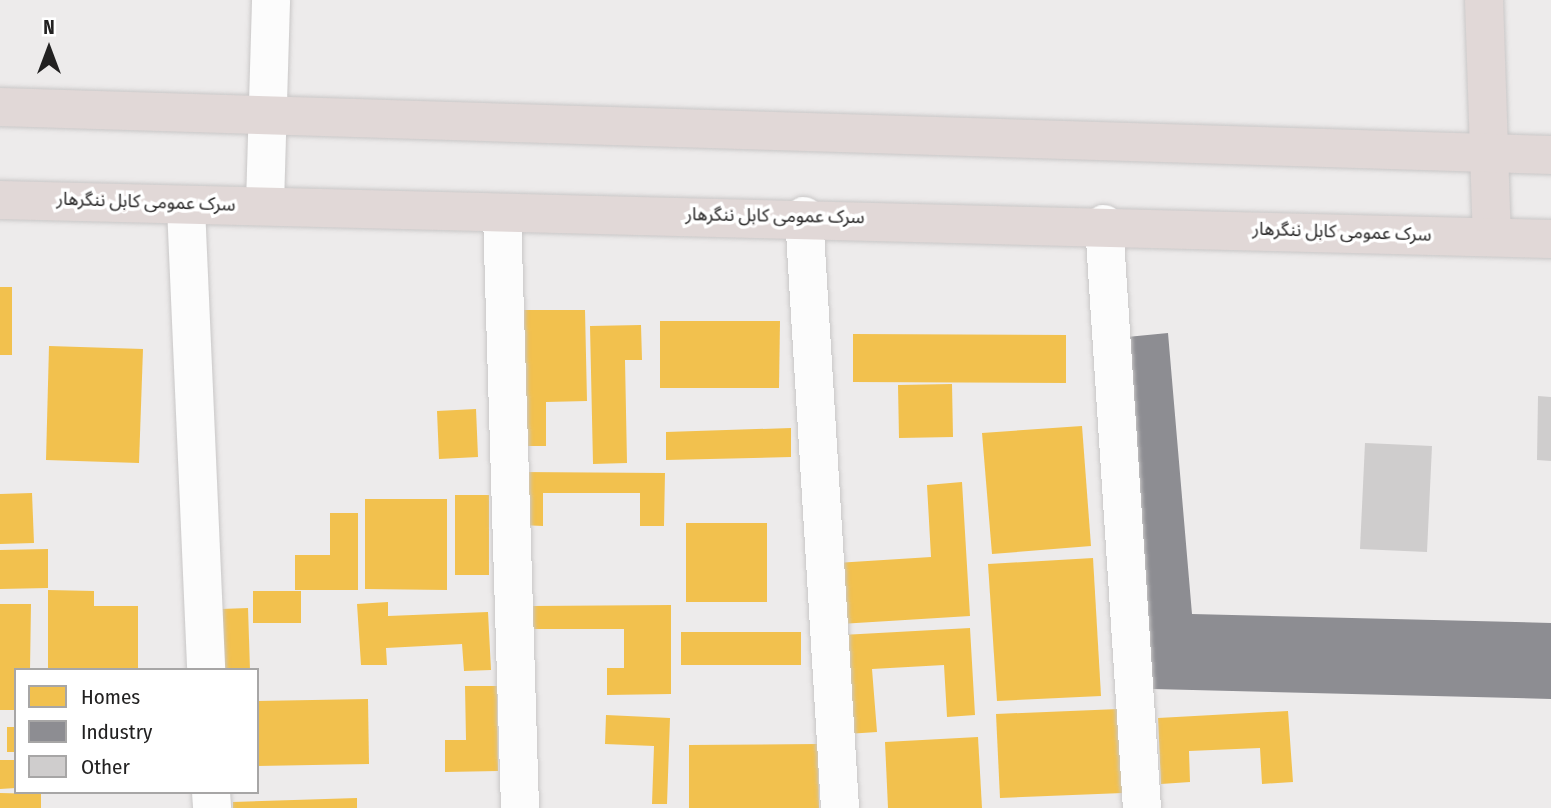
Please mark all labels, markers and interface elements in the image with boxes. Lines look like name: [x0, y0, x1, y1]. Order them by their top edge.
north arrow: [14, 14, 84, 84]
text: N: [43, 16, 55, 39]
street label: سرک عمومی کابل ننگرهار: [56, 188, 236, 216]
street label: سرک عمومی کابل ننگرهار: [685, 204, 865, 228]
street label: سرک عمومی کابل ننگرهار: [1252, 218, 1432, 246]
legend: [14, 668, 259, 794]
text: Homes: [81, 684, 140, 710]
text: Industry: [81, 719, 152, 745]
text: Other: [81, 754, 130, 780]

